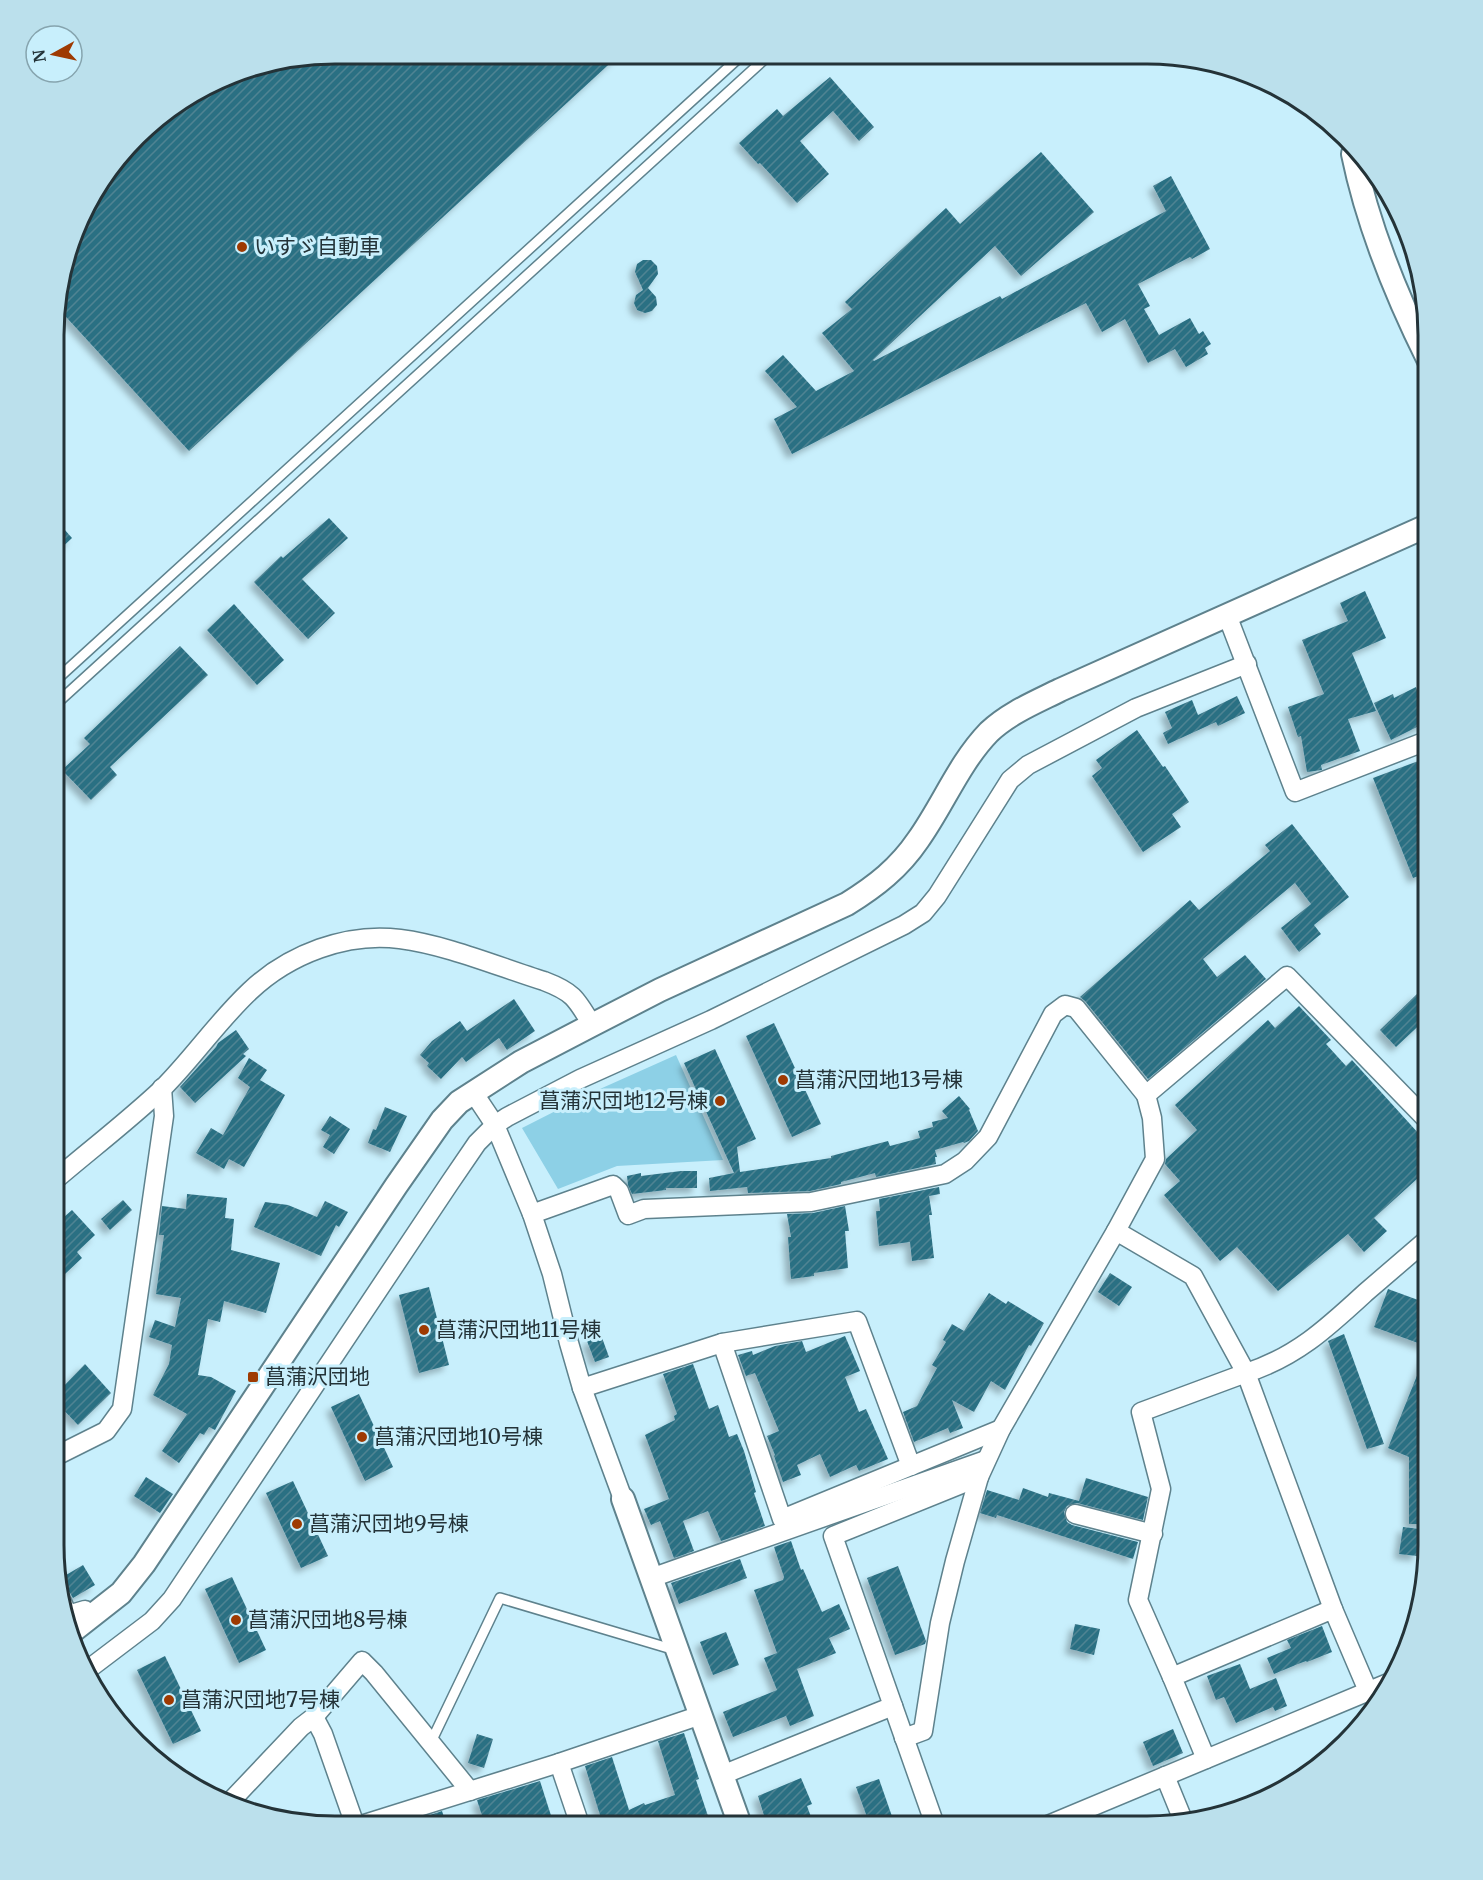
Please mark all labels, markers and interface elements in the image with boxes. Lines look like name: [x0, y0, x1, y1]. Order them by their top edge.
north arrow: [24, 24, 84, 84]
text: N: [28, 48, 50, 64]
place label: いすゞ自動車: [254, 233, 380, 260]
marker: いすゞ自動車: [235, 240, 249, 254]
place label: 菖蒲沢団地13号棟: [795, 1066, 963, 1093]
marker: 菖蒲沢団地13号棟: [776, 1073, 790, 1087]
place label: 菖蒲沢団地12号棟: [539, 1087, 708, 1114]
marker: 菖蒲沢団地12号棟: [713, 1094, 727, 1108]
place label: 菖蒲沢団地11号棟: [436, 1316, 601, 1343]
marker: 菖蒲沢団地11号棟: [417, 1323, 431, 1337]
place label: 菖蒲沢団地: [265, 1363, 370, 1390]
marker: 菖蒲沢団地: [246, 1370, 260, 1384]
place label: 菖蒲沢団地10号棟: [374, 1423, 543, 1450]
marker: 菖蒲沢団地10号棟: [355, 1430, 369, 1444]
place label: 菖蒲沢団地9号棟: [309, 1510, 469, 1537]
marker: 菖蒲沢団地9号棟: [290, 1517, 304, 1531]
place label: 菖蒲沢団地8号棟: [248, 1606, 408, 1633]
marker: 菖蒲沢団地8号棟: [229, 1613, 243, 1627]
place label: 菖蒲沢団地7号棟: [181, 1686, 340, 1713]
marker: 菖蒲沢団地7号棟: [162, 1693, 176, 1707]

